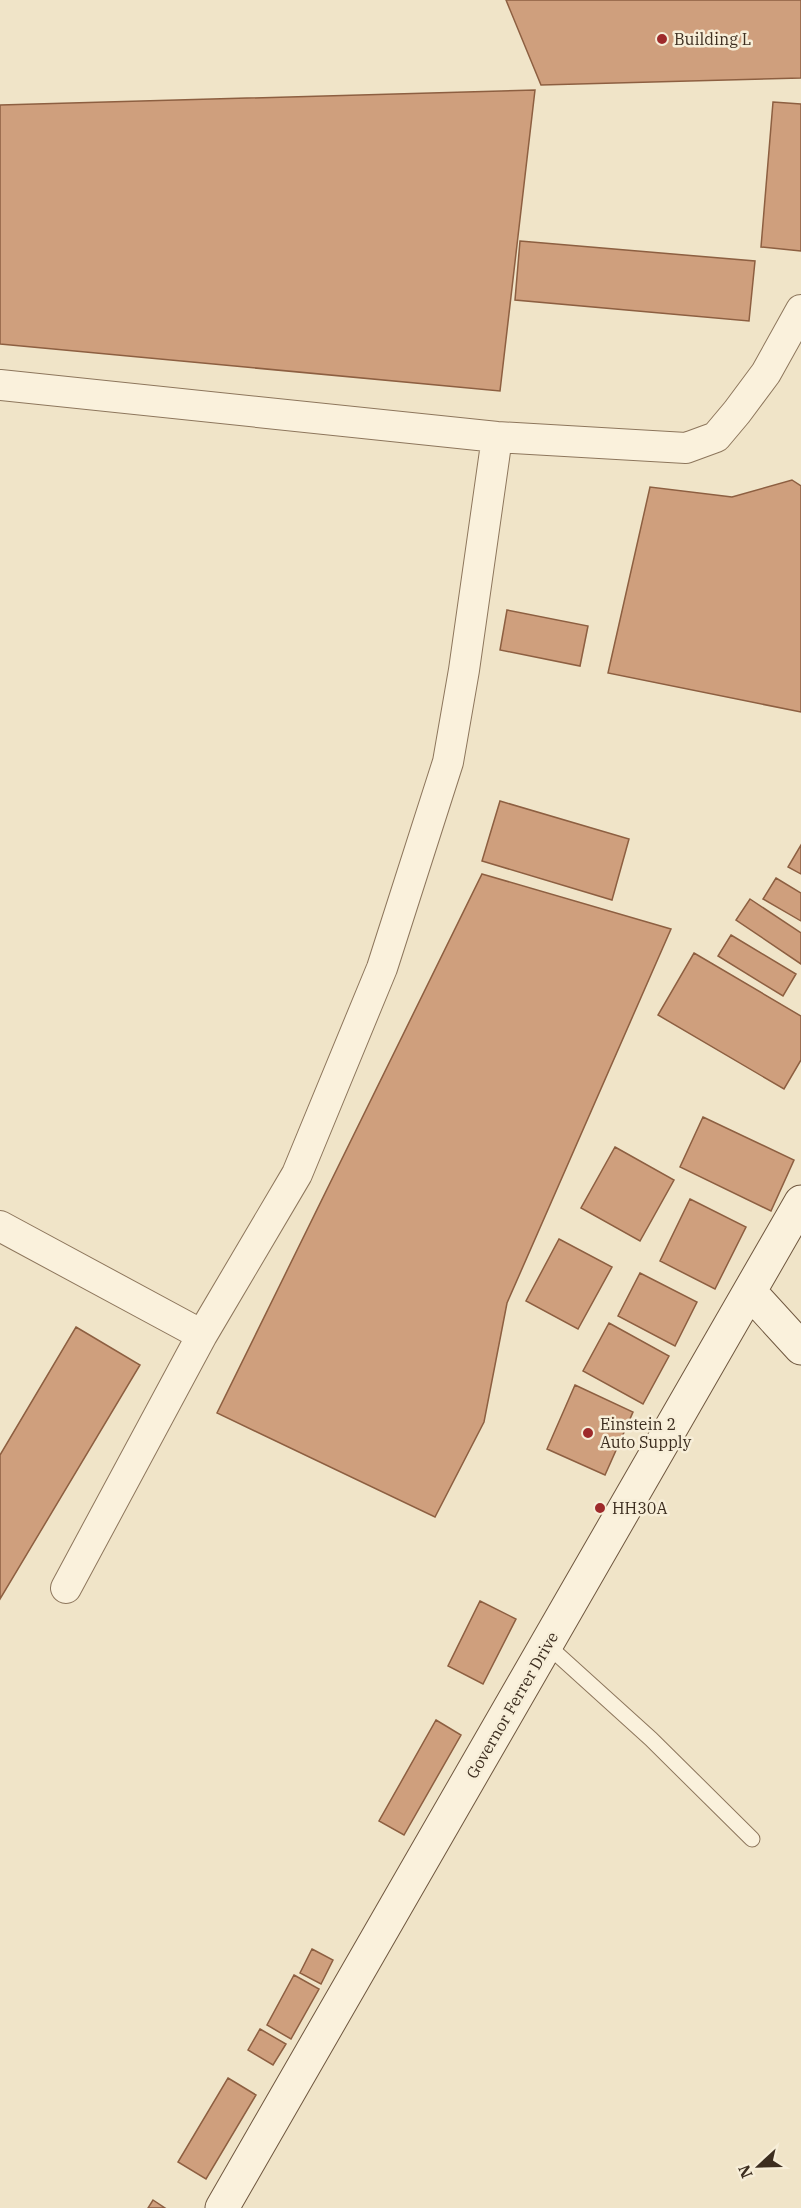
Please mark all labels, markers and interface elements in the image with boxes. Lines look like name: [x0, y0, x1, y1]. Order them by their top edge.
place label: Building L: [674, 29, 751, 49]
marker: Building L: [655, 32, 669, 46]
place label: Einstein 2 Auto Supply: [600, 1414, 692, 1452]
marker: Einstein 2 Auto Supply: [581, 1426, 595, 1440]
place label: HH30A: [612, 1498, 667, 1518]
marker: HH30A: [593, 1501, 607, 1515]
street label: Governor Ferrer Drive: [462, 1628, 562, 1782]
north arrow: [729, 2136, 789, 2196]
text: N: [733, 2162, 757, 2181]

